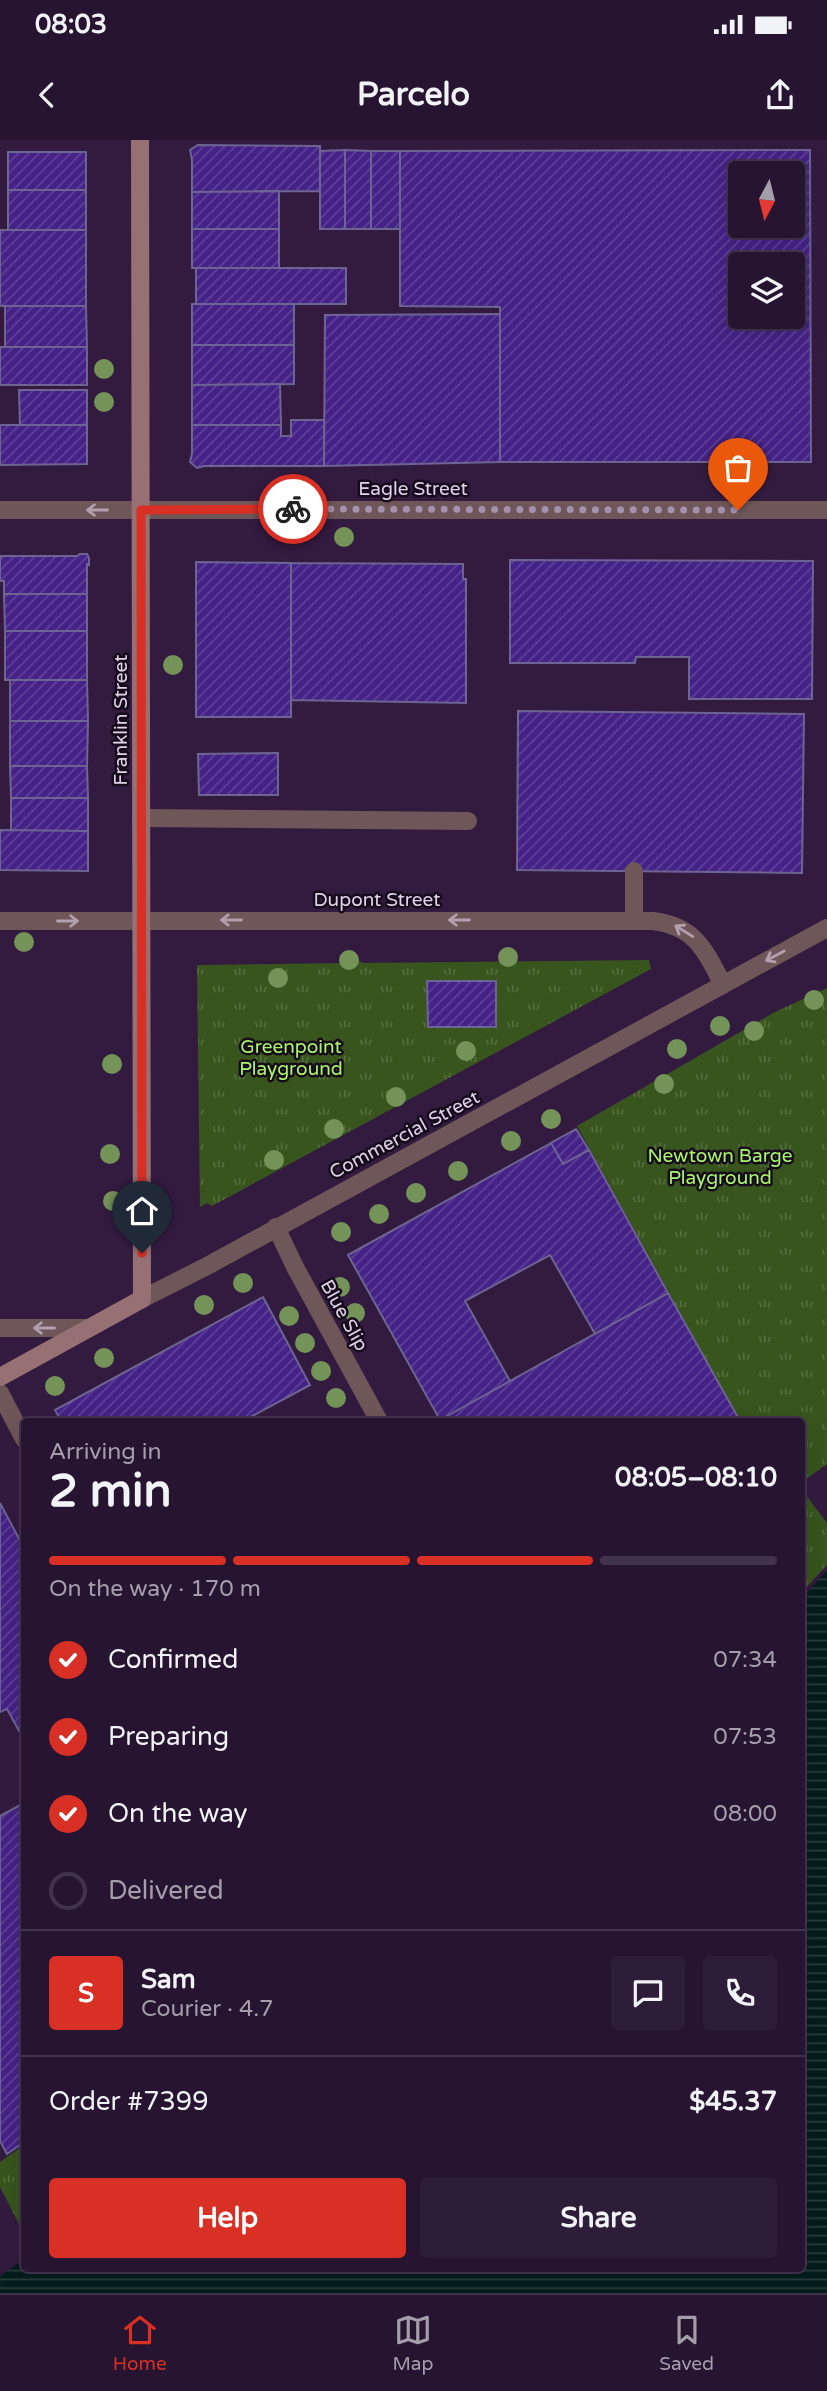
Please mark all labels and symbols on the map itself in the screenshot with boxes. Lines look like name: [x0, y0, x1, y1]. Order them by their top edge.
north arrow: [728, 161, 805, 238]
pin: [708, 438, 768, 510]
courier: [258, 474, 328, 544]
street label: Eagle Street: [358, 478, 468, 500]
one-way arrow: [86, 503, 109, 517]
street label: Franklin Street: [110, 654, 132, 786]
street label: Dupont Street: [313, 889, 441, 911]
one-way arrow: [220, 913, 243, 927]
one-way arrow: [447, 913, 470, 927]
one-way arrow: [56, 914, 79, 928]
one-way arrow: [674, 923, 694, 937]
one-way arrow: [765, 950, 786, 964]
park label: Greenpoint Playground: [239, 1036, 343, 1080]
street label: Commercial Street: [326, 1086, 483, 1184]
park label: Newtown Barge Playground: [648, 1145, 792, 1189]
pin: [112, 1181, 172, 1253]
street label: Blue Slip: [316, 1276, 373, 1355]
one-way arrow: [33, 1321, 56, 1335]

